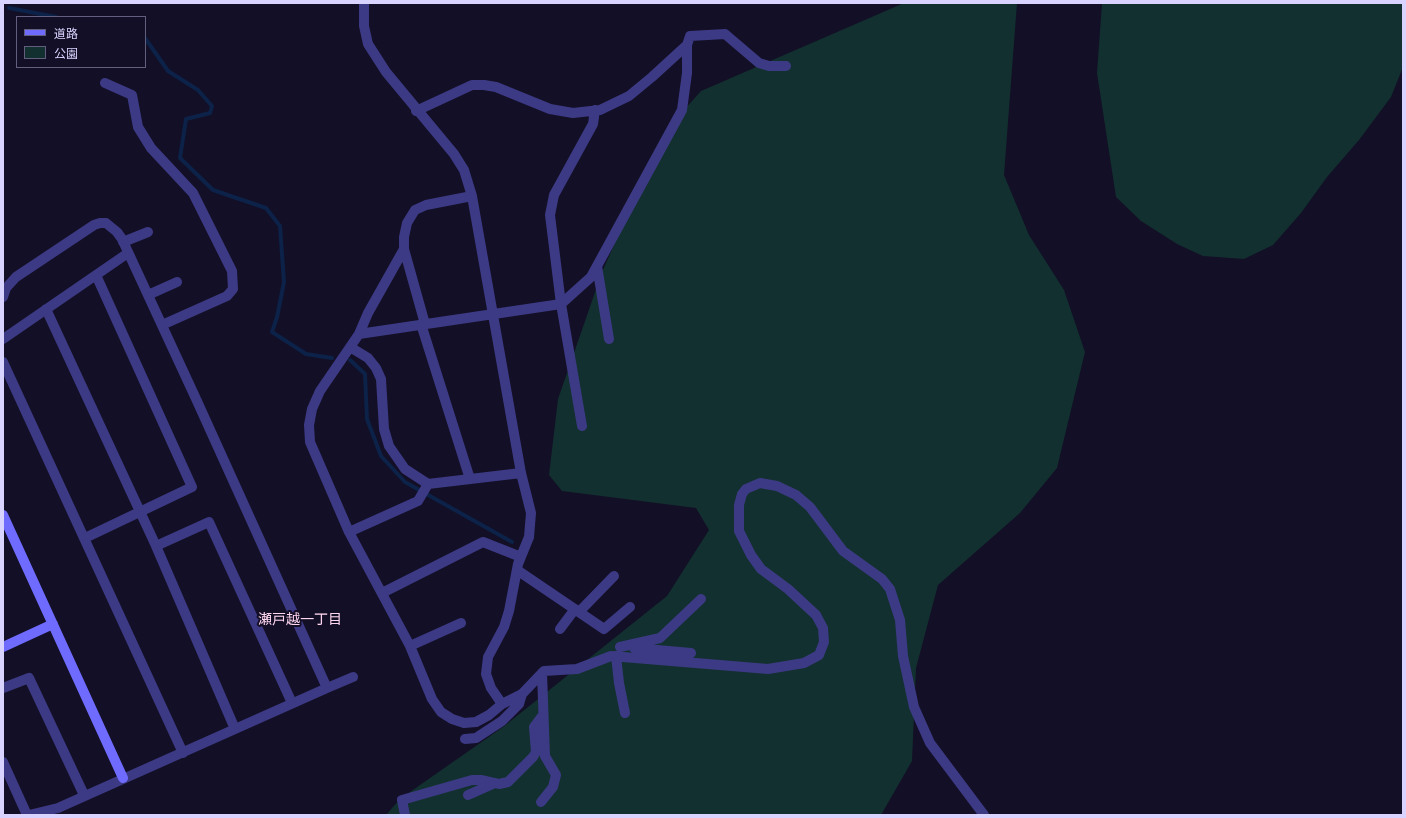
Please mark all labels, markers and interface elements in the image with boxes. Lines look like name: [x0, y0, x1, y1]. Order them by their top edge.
legend: [16, 16, 146, 68]
text: 道路: [54, 26, 78, 41]
text: 公園: [54, 46, 78, 61]
district label: 瀬戸越一丁目: [258, 612, 342, 628]

